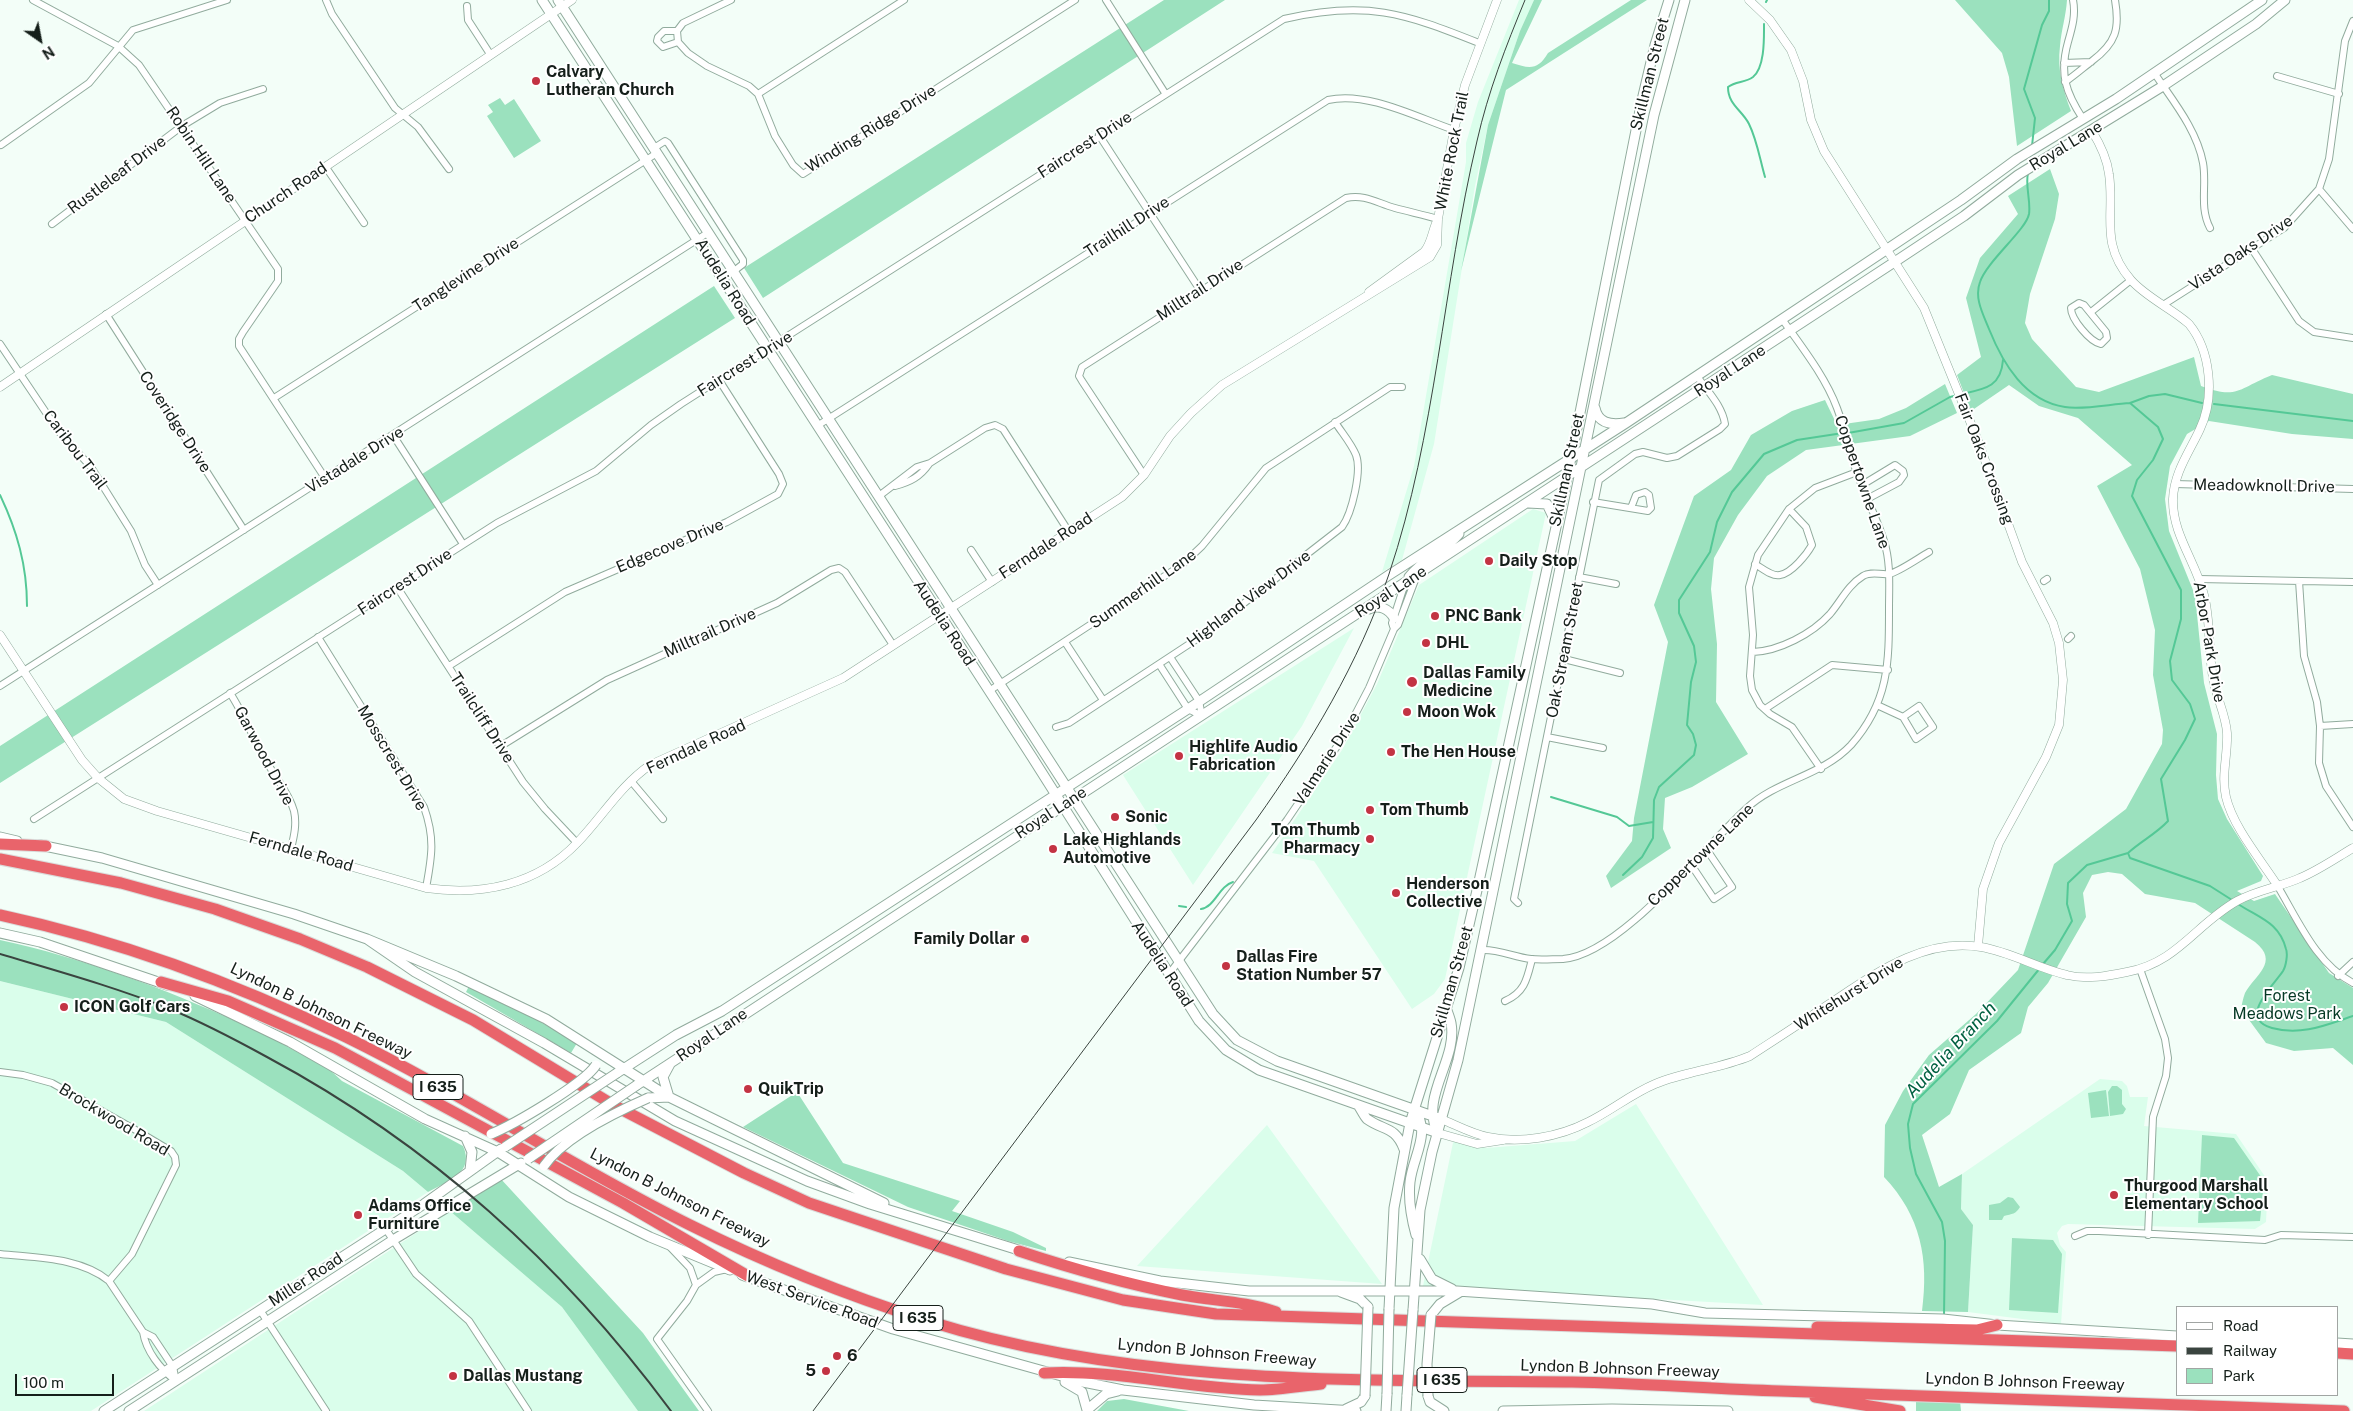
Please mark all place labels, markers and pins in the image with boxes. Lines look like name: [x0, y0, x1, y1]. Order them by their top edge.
place label: Calvary Lutheran Church: [546, 62, 674, 100]
marker: Calvary Lutheran Church: [530, 75, 542, 87]
place label: Daily Stop: [1499, 551, 1578, 571]
marker: Daily Stop: [1483, 555, 1495, 567]
place label: PNC Bank: [1445, 606, 1522, 626]
marker: PNC Bank: [1429, 610, 1441, 622]
place label: DHL: [1436, 633, 1469, 653]
marker: DHL: [1420, 637, 1432, 649]
place label: Dallas Family Medicine: [1423, 663, 1526, 701]
marker: Dallas Family Medicine: [1405, 675, 1419, 689]
place label: Moon Wok: [1417, 702, 1496, 722]
marker: Moon Wok: [1401, 706, 1413, 718]
place label: Highlife Audio Fabrication: [1189, 737, 1298, 775]
place label: The Hen House: [1401, 742, 1516, 762]
marker: The Hen House: [1385, 746, 1397, 758]
marker: Highlife Audio Fabrication: [1173, 750, 1185, 762]
place label: Tom Thumb: [1380, 800, 1469, 820]
marker: Tom Thumb: [1364, 804, 1376, 816]
place label: Sonic: [1125, 807, 1168, 827]
marker: Sonic: [1109, 811, 1121, 823]
place label: Tom Thumb Pharmacy: [1271, 820, 1360, 858]
place label: Lake Highlands Automotive: [1063, 830, 1181, 868]
marker: Tom Thumb Pharmacy: [1364, 833, 1376, 845]
marker: Lake Highlands Automotive: [1047, 843, 1059, 855]
place label: Henderson Collective: [1406, 874, 1489, 912]
marker: Henderson Collective: [1390, 887, 1402, 899]
place label: Family Dollar: [914, 929, 1015, 949]
marker: Family Dollar: [1019, 933, 1031, 945]
place label: Dallas Fire Station Number 57: [1236, 947, 1382, 985]
marker: Dallas Fire Station Number 57: [1220, 960, 1232, 972]
place label: ICON Golf Cars: [74, 997, 190, 1017]
marker: ICON Golf Cars: [58, 1001, 70, 1013]
place label: QuikTrip: [758, 1079, 824, 1099]
marker: QuikTrip: [742, 1083, 754, 1095]
place label: Thurgood Marshall Elementary School: [2124, 1176, 2269, 1214]
marker: Thurgood Marshall Elementary School: [2108, 1189, 2120, 1201]
place label: Adams Office Furniture: [368, 1196, 471, 1234]
marker: Adams Office Furniture: [352, 1209, 364, 1221]
place label: 6: [847, 1346, 858, 1366]
marker: 6: [831, 1350, 843, 1362]
place label: 5: [805, 1361, 816, 1381]
marker: 5: [820, 1365, 832, 1377]
place label: Dallas Mustang: [463, 1366, 583, 1386]
marker: Dallas Mustang: [447, 1370, 459, 1382]

